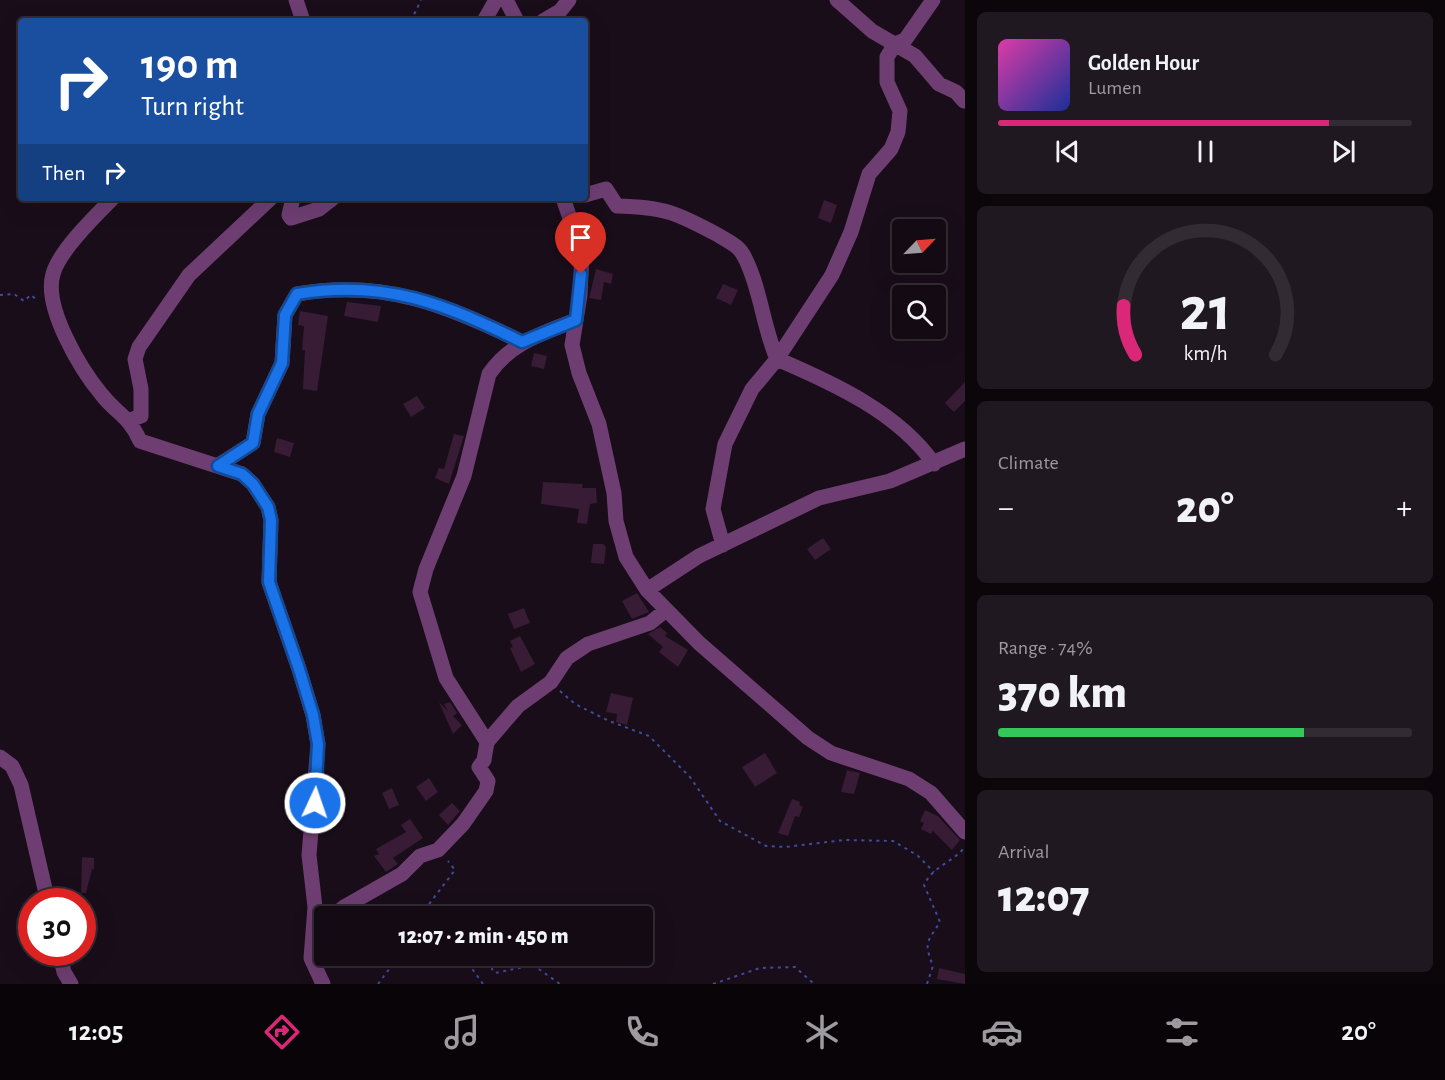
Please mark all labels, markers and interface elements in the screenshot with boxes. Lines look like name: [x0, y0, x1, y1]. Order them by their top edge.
icon: right: [42, 42, 120, 120]
text: 190 m: [141, 44, 239, 86]
text: Golden Hour: [1088, 52, 1199, 74]
text: Lumen: [1088, 78, 1142, 98]
text: Turn right: [141, 93, 244, 120]
icon: previous: [1051, 135, 1084, 168]
icon: pause: [1189, 135, 1222, 168]
icon: next: [1327, 135, 1360, 168]
icon: right: [98, 156, 131, 189]
text: Then: [42, 162, 86, 184]
pin: [555, 212, 606, 274]
north arrow: [892, 219, 946, 273]
map controls: [892, 219, 946, 339]
icon: arrive: [564, 221, 597, 254]
text: 21: [1179, 279, 1231, 341]
button: search: [892, 285, 946, 339]
text: km/h: [1183, 343, 1227, 364]
text: Climate: [998, 453, 1059, 473]
text: 20°: [1176, 486, 1234, 531]
text: −: [998, 492, 1014, 525]
text: +: [1396, 492, 1412, 525]
text: Range · 74%: [998, 638, 1093, 658]
text: 370 km: [998, 671, 1127, 716]
position arrow: [283, 771, 347, 835]
text: Arrival: [998, 842, 1049, 862]
text: 12:07: [998, 875, 1090, 920]
speed limit sign: 30: [18, 888, 96, 966]
text: 12:07 · 2 min · 450 m: [398, 925, 569, 947]
icon: directions: [261, 1011, 303, 1053]
icon: music: [441, 1011, 483, 1053]
icon: phone: [621, 1011, 663, 1053]
icon: climate: [801, 1011, 843, 1053]
icon: car: [981, 1011, 1023, 1053]
icon: filters: [1161, 1011, 1203, 1053]
text: 12:05: [69, 1018, 123, 1045]
text: 20°: [1341, 1018, 1376, 1045]

